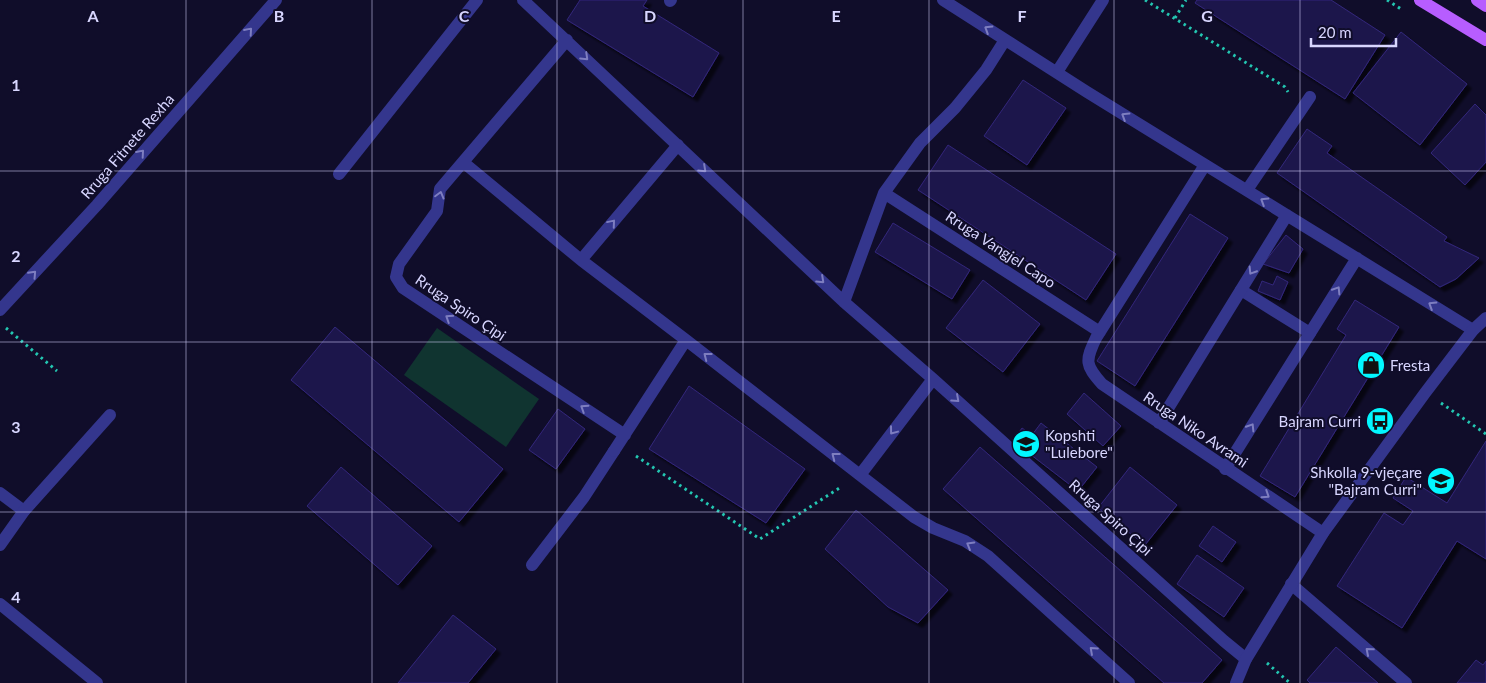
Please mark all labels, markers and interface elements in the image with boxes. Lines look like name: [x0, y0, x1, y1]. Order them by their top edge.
text: A: [86, 6, 99, 25]
text: B: [274, 6, 284, 25]
text: C: [459, 6, 470, 25]
text: D: [644, 6, 656, 25]
text: E: [831, 6, 841, 25]
text: F: [1017, 6, 1027, 25]
text: G: [1201, 6, 1213, 25]
scale bar: [1311, 15, 1396, 47]
text: 20 m: [1318, 23, 1352, 41]
one-way arrow: [984, 26, 994, 35]
one-way arrow: [243, 28, 252, 37]
one-way arrow: [579, 51, 588, 60]
text: 1: [11, 75, 21, 94]
street label: Rruga Fitnete Rexha: [77, 90, 177, 202]
one-way arrow: [1122, 112, 1131, 122]
one-way arrow: [136, 150, 145, 159]
one-way arrow: [697, 163, 706, 172]
one-way arrow: [434, 191, 445, 199]
one-way arrow: [1260, 197, 1269, 207]
street label: Rruga Vangjel Capo: [943, 207, 1059, 291]
one-way arrow: [606, 219, 615, 228]
text: 2: [11, 246, 21, 265]
one-way arrow: [1249, 266, 1258, 275]
street label: Rruga Spiro Çipi: [412, 270, 510, 344]
one-way arrow: [27, 271, 36, 280]
one-way arrow: [816, 274, 825, 283]
one-way arrow: [1331, 286, 1341, 295]
one-way arrow: [1428, 301, 1437, 311]
one-way arrow: [445, 315, 454, 325]
shop icon: Fresta: [1356, 350, 1386, 380]
one-way arrow: [703, 353, 713, 362]
place label: Fresta: [1390, 356, 1430, 374]
street label: Rruga Niko Avrami: [1140, 387, 1252, 471]
one-way arrow: [950, 393, 959, 402]
one-way arrow: [580, 405, 590, 414]
bus stop icon: Bajram Curri: [1365, 406, 1395, 436]
place label: Bajram Curri: [1279, 412, 1361, 430]
text: 3: [11, 417, 21, 436]
one-way arrow: [1245, 424, 1254, 433]
one-way arrow: [890, 425, 898, 434]
place label: Kopshti "Lulebore": [1045, 426, 1113, 461]
school or university icon: Kopshti "Lulebore": [1011, 429, 1041, 459]
one-way arrow: [831, 453, 841, 462]
place label: Shkolla 9-vjeçare "Bajram Curri": [1310, 463, 1422, 498]
school or university icon: Shkolla 9-vjeçare "Bajram Curri": [1426, 466, 1456, 496]
street label: Rruga Spiro Çipi: [1066, 475, 1156, 559]
one-way arrow: [1261, 489, 1270, 499]
one-way arrow: [967, 541, 976, 551]
text: 4: [11, 587, 21, 606]
one-way arrow: [1090, 647, 1099, 656]
one-way arrow: [1365, 648, 1374, 657]

